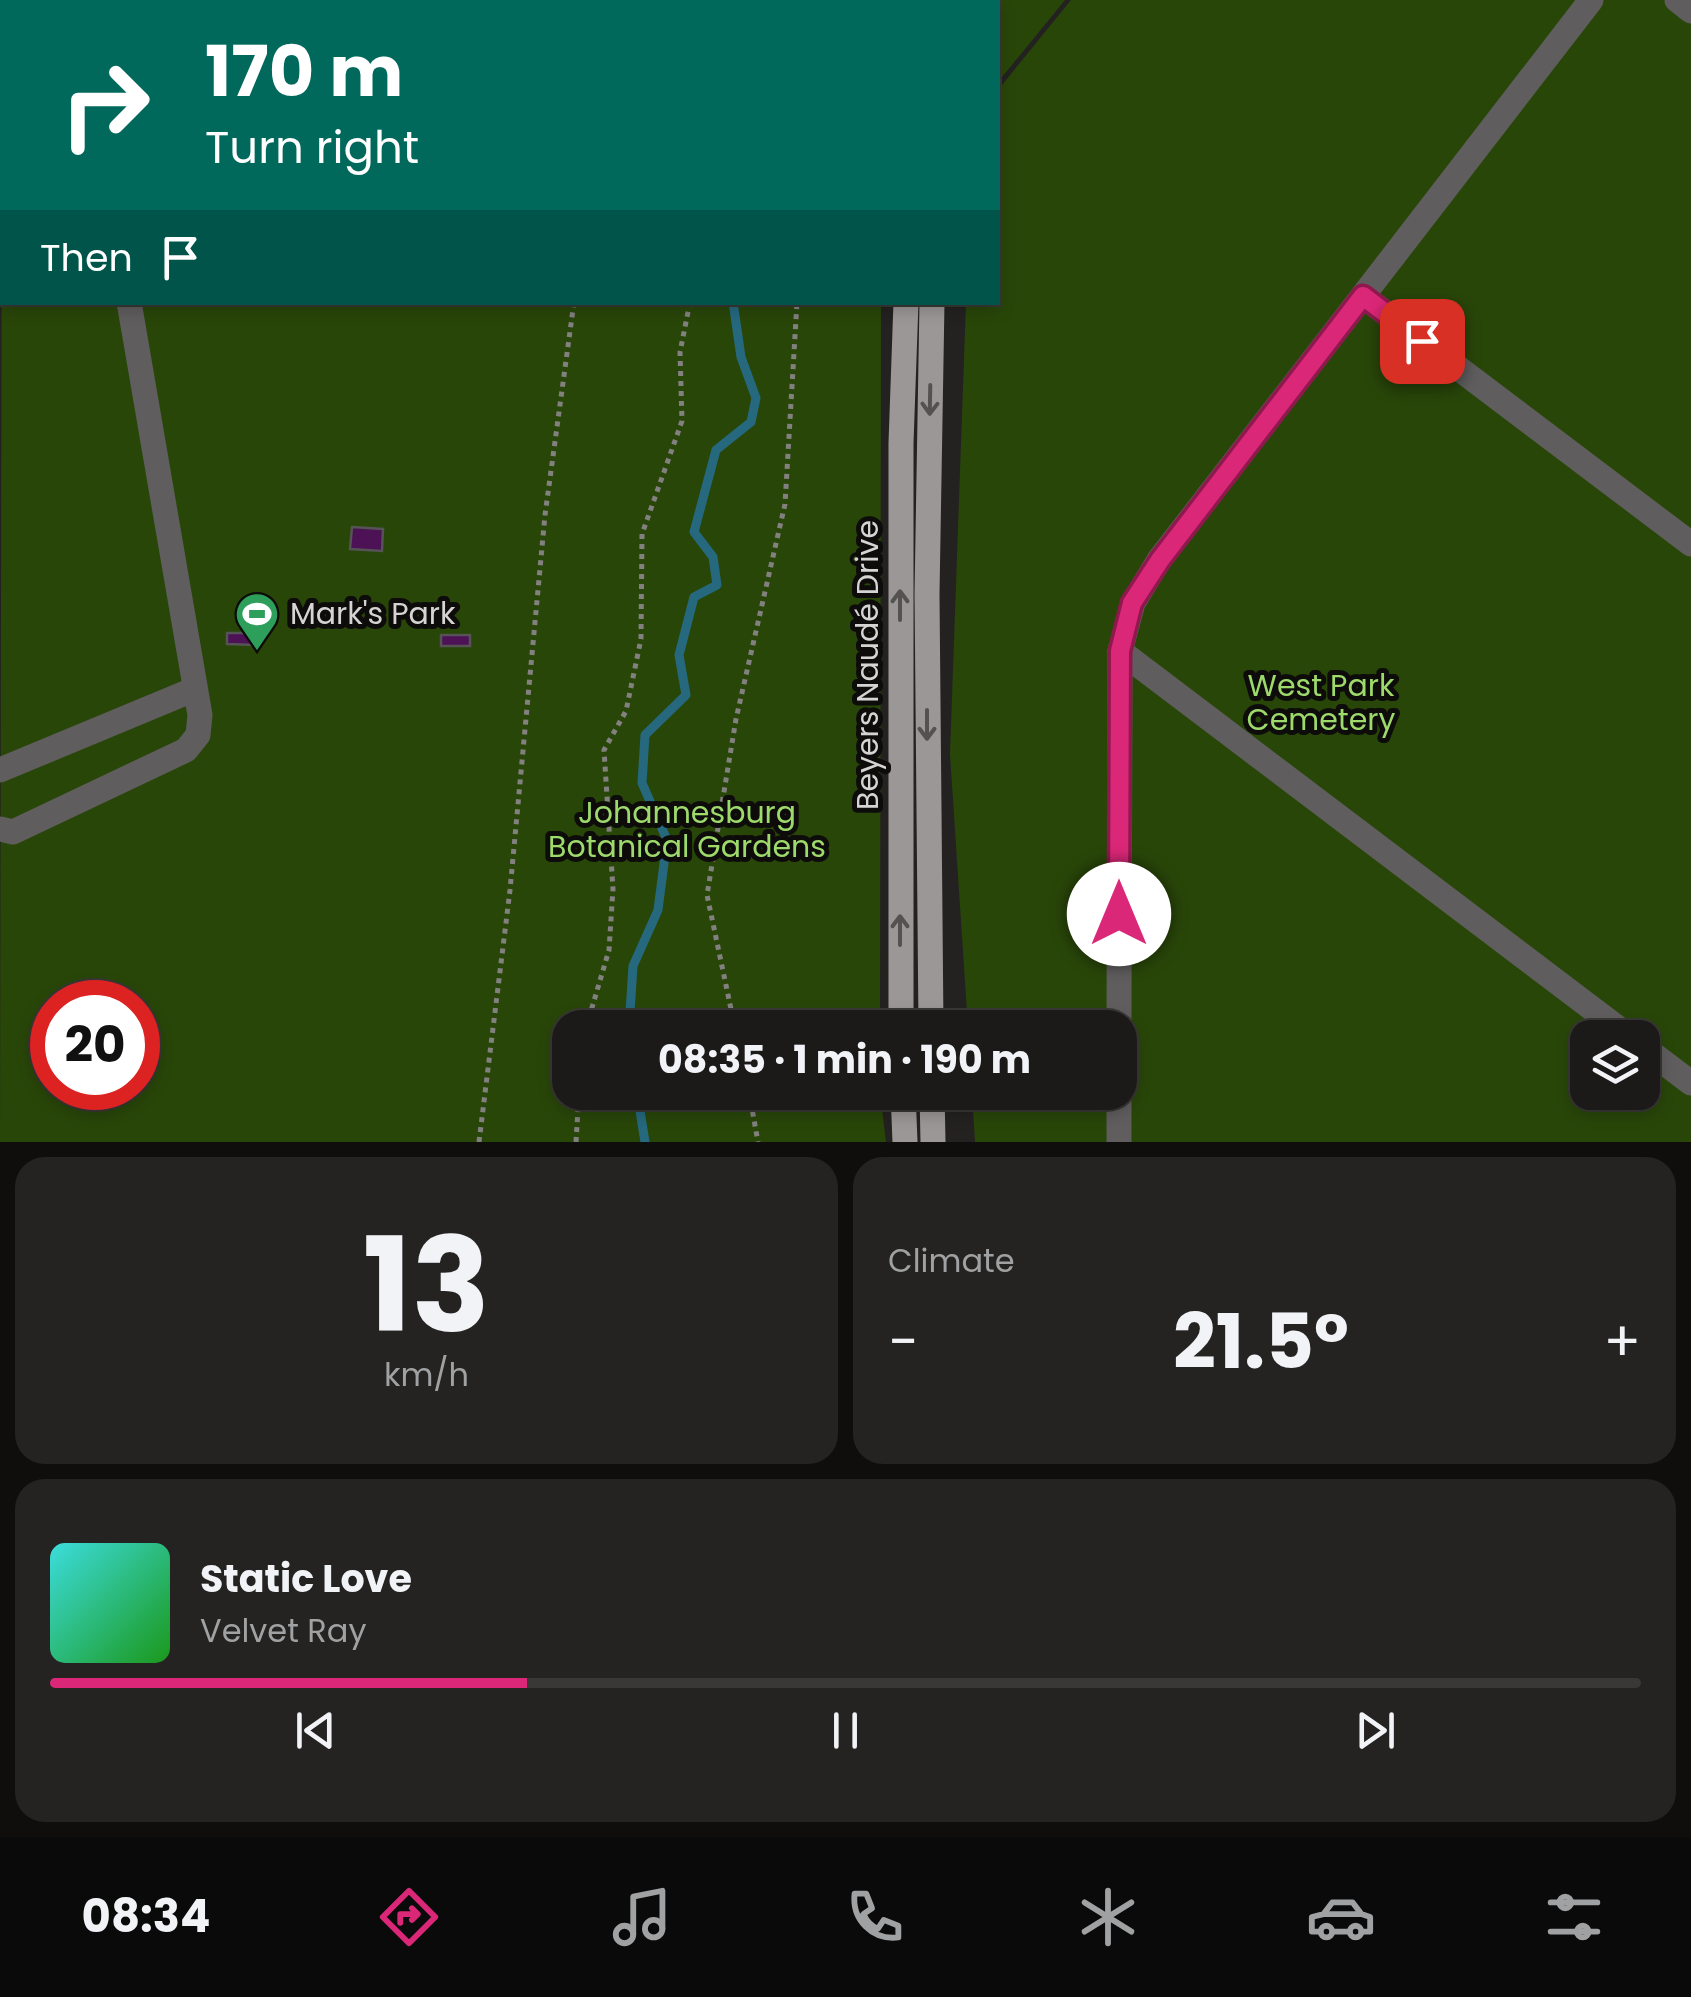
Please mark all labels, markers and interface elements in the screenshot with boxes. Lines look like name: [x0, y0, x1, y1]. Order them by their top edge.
text: 170 m: [205, 22, 403, 121]
icon: right: [40, 40, 170, 170]
text: Turn right: [205, 116, 419, 179]
icon: arrive: [153, 230, 208, 285]
text: Then: [40, 231, 133, 284]
pin: [1380, 299, 1465, 384]
icon: arrive: [1395, 314, 1450, 369]
one-way arrow: [921, 383, 940, 415]
street label: Beyers Naudé Drive: [846, 520, 889, 810]
one-way arrow: [890, 590, 910, 622]
sports icon: Mark's Park: [234, 591, 280, 652]
place label: Mark's Park: [290, 592, 456, 635]
park label: West Park Cemetery: [1247, 664, 1396, 741]
one-way arrow: [918, 708, 936, 740]
park label: Johannesburg Botanical Gardens: [548, 791, 826, 868]
position arrow: [1067, 862, 1171, 966]
one-way arrow: [890, 915, 910, 948]
speed limit sign: 20: [30, 980, 160, 1110]
map controls: [1570, 1020, 1660, 1110]
button: layers: [1570, 1020, 1660, 1110]
text: 08:35 · 1 min · 190 m: [658, 1033, 1031, 1086]
text: 13: [363, 1194, 490, 1377]
text: Climate: [888, 1238, 1015, 1283]
text: 21.5°: [1173, 1289, 1349, 1394]
text: −: [888, 1303, 918, 1380]
text: +: [1603, 1303, 1641, 1380]
text: km/h: [384, 1352, 469, 1397]
text: Static Love: [200, 1552, 412, 1605]
text: Velvet Ray: [200, 1608, 366, 1653]
icon: previous: [288, 1703, 343, 1758]
icon: pause: [818, 1703, 873, 1758]
icon: next: [1348, 1703, 1403, 1758]
icon: directions: [374, 1882, 444, 1952]
icon: music: [607, 1882, 677, 1952]
icon: phone: [840, 1882, 910, 1952]
icon: climate: [1073, 1882, 1143, 1952]
icon: car: [1306, 1882, 1376, 1952]
icon: filters: [1539, 1882, 1609, 1952]
text: 08:34: [82, 1885, 211, 1948]

